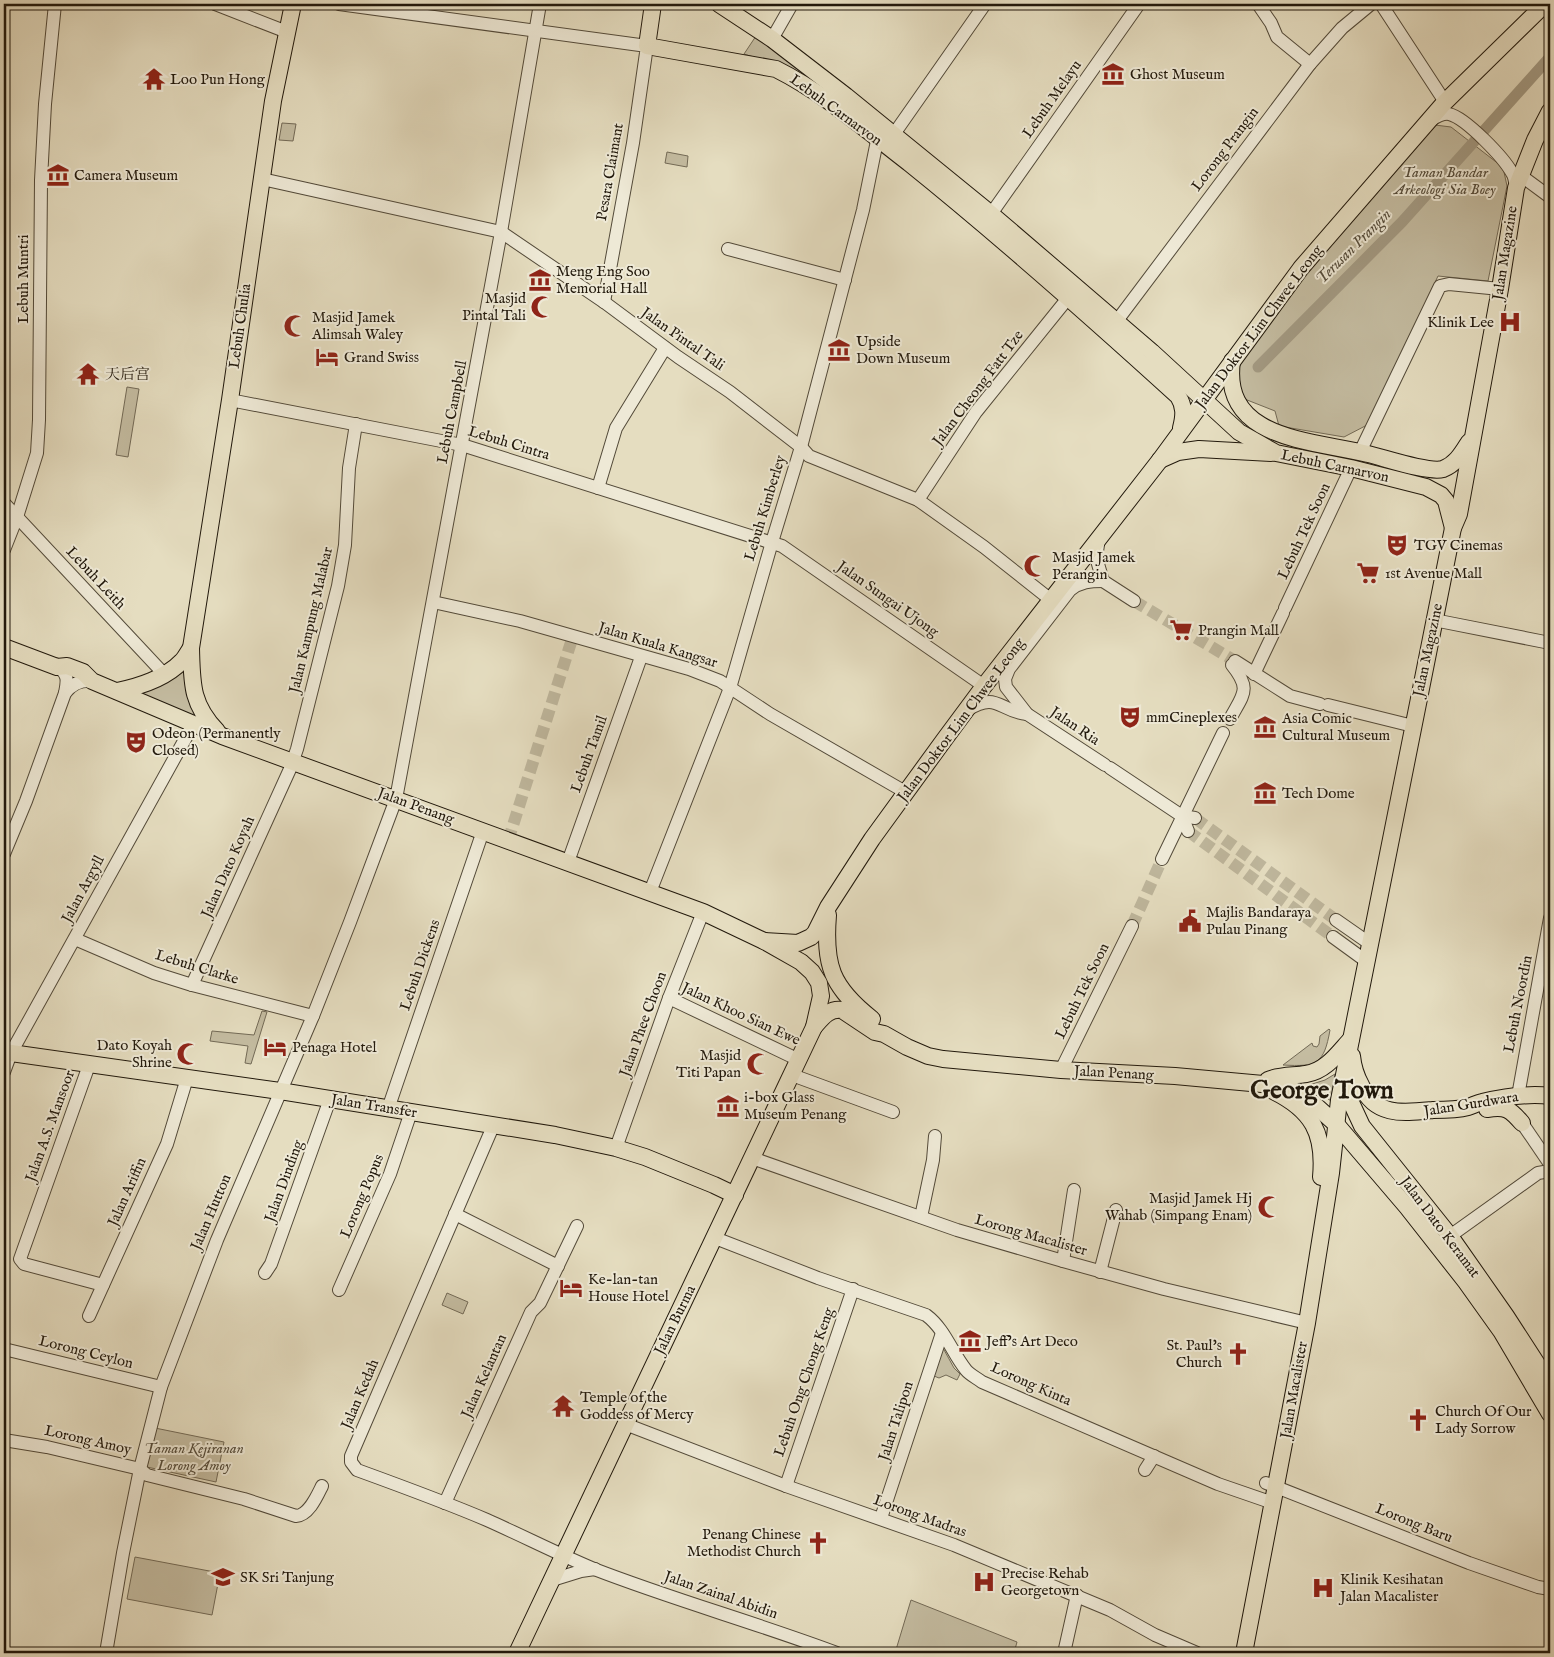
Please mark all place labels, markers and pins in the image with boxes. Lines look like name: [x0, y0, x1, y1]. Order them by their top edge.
museum icon: Ghost Museum: [1100, 61, 1126, 87]
place label: Ghost Museum: [1130, 65, 1225, 84]
temple icon: Loo Pun Hong: [141, 66, 167, 92]
place label: Loo Pun Hong: [170, 70, 266, 89]
museum icon: Camera Museum: [45, 162, 71, 188]
place label: Camera Museum: [74, 166, 179, 185]
place label: Meng Eng Soo Memorial Hall: [556, 262, 650, 298]
museum icon: Meng Eng Soo Memorial Hall: [527, 267, 553, 293]
place label: Masjid Pintal Tali: [462, 289, 527, 325]
mosque icon: Masjid Pintal Tali: [529, 294, 555, 320]
place label: Masjid Jamek Alimsah Waley: [311, 308, 404, 344]
hospital icon: Klinik Lee: [1497, 309, 1523, 335]
mosque icon: Masjid Jamek Alimsah Waley: [282, 313, 308, 339]
place label: Klinik Lee: [1427, 313, 1494, 332]
place label: Upside Down Museum: [856, 332, 951, 368]
museum icon: Upside Down Museum: [826, 337, 852, 363]
hotel icon: Grand Swiss: [314, 344, 340, 370]
place label: Grand Swiss: [344, 348, 419, 367]
temple icon: 天后宫: [75, 361, 101, 387]
place label: 天后宫: [105, 365, 150, 384]
theatre icon: TGV Cinemas: [1384, 532, 1410, 558]
place label: TGV Cinemas: [1414, 536, 1503, 555]
place label: Masjid Jamek Perangin: [1052, 548, 1136, 584]
mosque icon: Masjid Jamek Perangin: [1022, 553, 1048, 579]
supermarket icon: 1st Avenue Mall: [1355, 560, 1381, 586]
place label: 1st Avenue Mall: [1385, 564, 1483, 583]
supermarket icon: Prangin Mall: [1168, 617, 1194, 643]
place label: Prangin Mall: [1198, 621, 1280, 640]
theatre icon: mmCineplexes: [1117, 704, 1143, 730]
place label: mmCineplexes: [1146, 708, 1237, 727]
place label: Asia Comic Cultural Museum: [1281, 709, 1391, 745]
museum icon: Asia Comic Cultural Museum: [1252, 714, 1278, 740]
place label: Odeon (Permanently Closed): [152, 724, 281, 760]
theatre icon: Odeon (Permanently Closed): [123, 729, 149, 755]
museum icon: Tech Dome: [1252, 780, 1278, 806]
place label: Tech Dome: [1282, 784, 1355, 803]
place label: Majlis Bandaraya Pulau Pinang: [1206, 903, 1312, 939]
public building icon: Majlis Bandaraya Pulau Pinang: [1177, 908, 1203, 934]
hotel icon: Penaga Hotel: [262, 1034, 288, 1060]
place label: Dato Koyah Shrine: [97, 1036, 172, 1072]
place label: Penaga Hotel: [292, 1038, 377, 1057]
mosque icon: Dato Koyah Shrine: [175, 1041, 201, 1067]
place label: Masjid Titi Papan: [676, 1046, 742, 1082]
mosque icon: Masjid Titi Papan: [745, 1051, 771, 1077]
place label: i-box Glass Museum Penang: [744, 1088, 847, 1124]
museum icon: i-box Glass Museum Penang: [715, 1093, 741, 1119]
place label: Masjid Jamek Hj Wahab (Simpang Enam): [1105, 1189, 1252, 1225]
mosque icon: Masjid Jamek Hj Wahab (Simpang Enam): [1256, 1194, 1282, 1220]
place label: Ke-lan-tan House Hotel: [588, 1270, 670, 1306]
hotel icon: Ke-lan-tan House Hotel: [558, 1275, 584, 1301]
museum icon: Jeff’s Art Deco: [957, 1328, 983, 1354]
place label: Jeff’s Art Deco: [984, 1332, 1078, 1351]
place label: St. Paul's Church: [1166, 1336, 1222, 1372]
church icon: St. Paul's Church: [1225, 1341, 1251, 1367]
place label: Temple of the Goddess of Mercy: [580, 1388, 694, 1424]
temple icon: Temple of the Goddess of Mercy: [550, 1393, 576, 1419]
place label: Church Of Our Lady Sorrow: [1435, 1402, 1532, 1438]
church icon: Church Of Our Lady Sorrow: [1405, 1407, 1431, 1433]
place label: Penang Chinese Methodist Church: [687, 1525, 801, 1561]
church icon: Penang Chinese Methodist Church: [805, 1530, 831, 1556]
school or university icon: SK Sri Tanjung: [210, 1564, 236, 1590]
place label: Precise Rehab Georgetown: [1001, 1564, 1089, 1600]
place label: SK Sri Tanjung: [240, 1568, 335, 1587]
hospital icon: Precise Rehab Georgetown: [971, 1569, 997, 1595]
place label: Klinik Kesihatan Jalan Macalister: [1338, 1570, 1443, 1606]
hospital icon: Klinik Kesihatan Jalan Macalister: [1310, 1575, 1336, 1601]

